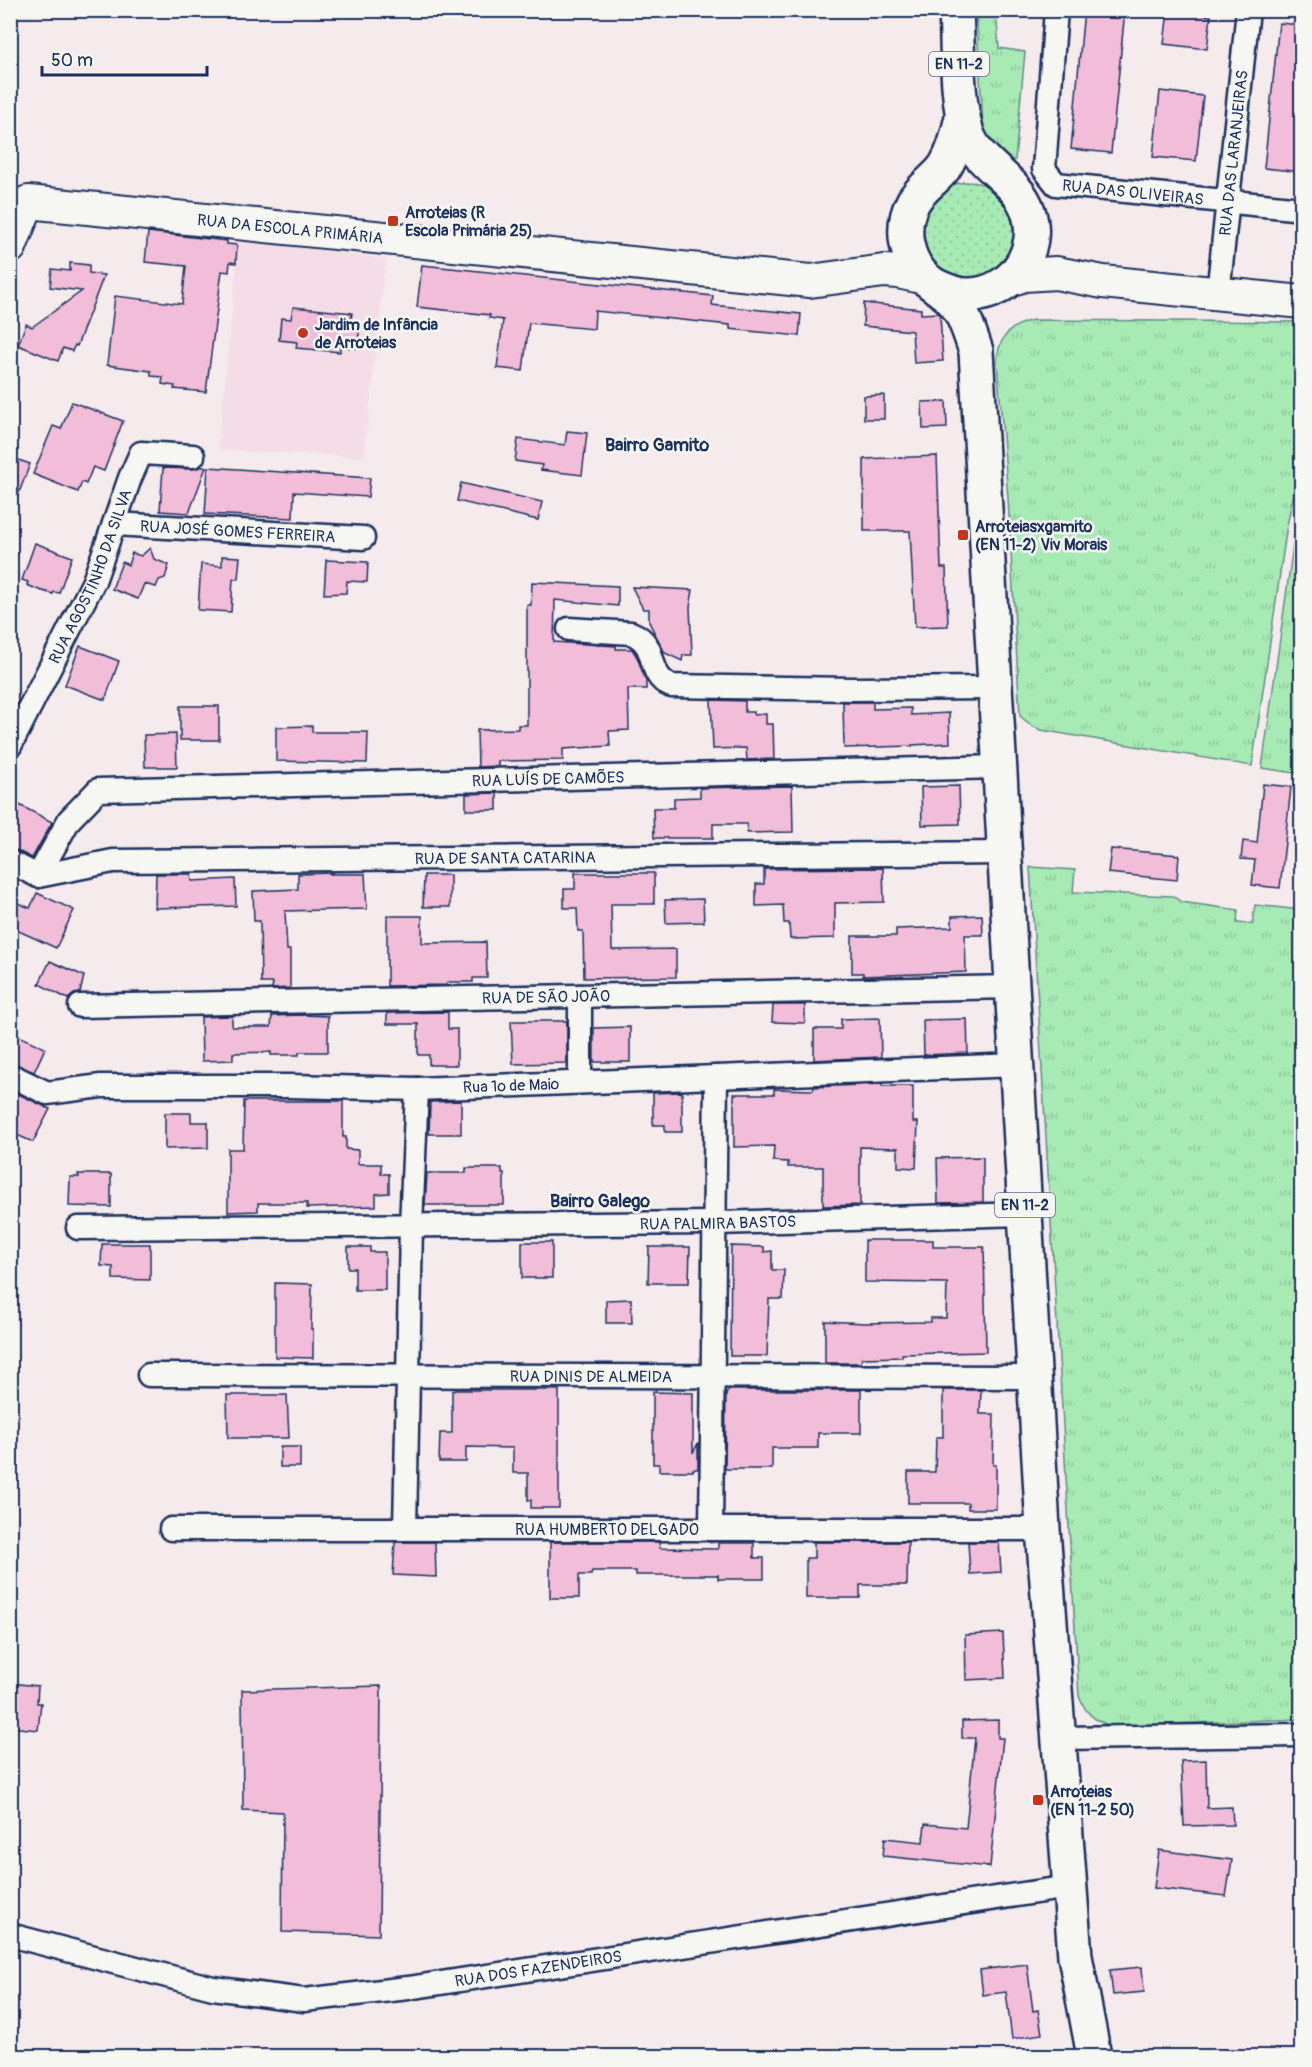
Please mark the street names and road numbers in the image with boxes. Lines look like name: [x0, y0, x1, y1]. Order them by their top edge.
road number: EN 11-2: [929, 52, 989, 76]
street label: RUA DAS LARANJEIRAS: [1215, 69, 1253, 237]
street label: RUA DAS OLIVEIRAS: [1061, 176, 1205, 210]
street label: RUA DA ESCOLA PRIMÁRIA: [196, 210, 384, 249]
street label: RUA AGOSTINHO DA SILVA: [45, 487, 136, 667]
street label: RUA JOSÉ GOMES FERREIRA: [139, 516, 336, 547]
street label: RUA LUÍS DE CAMÕES: [472, 768, 625, 791]
street label: RUA DE SANTA CATARINA: [415, 848, 596, 869]
street label: RUA DE SÃO JOÃO: [482, 986, 610, 1009]
street label: Rua 1º de Maio: [463, 1074, 560, 1098]
road number: EN 11-2: [995, 1193, 1055, 1217]
street label: RUA PALMIRA BASTOS: [640, 1212, 797, 1235]
street label: RUA DINIS DE ALMEIDA: [510, 1367, 672, 1387]
street label: RUA HUMBERTO DELGADO: [515, 1520, 699, 1540]
street label: RUA DOS FAZENDEIROS: [453, 1946, 623, 1992]

